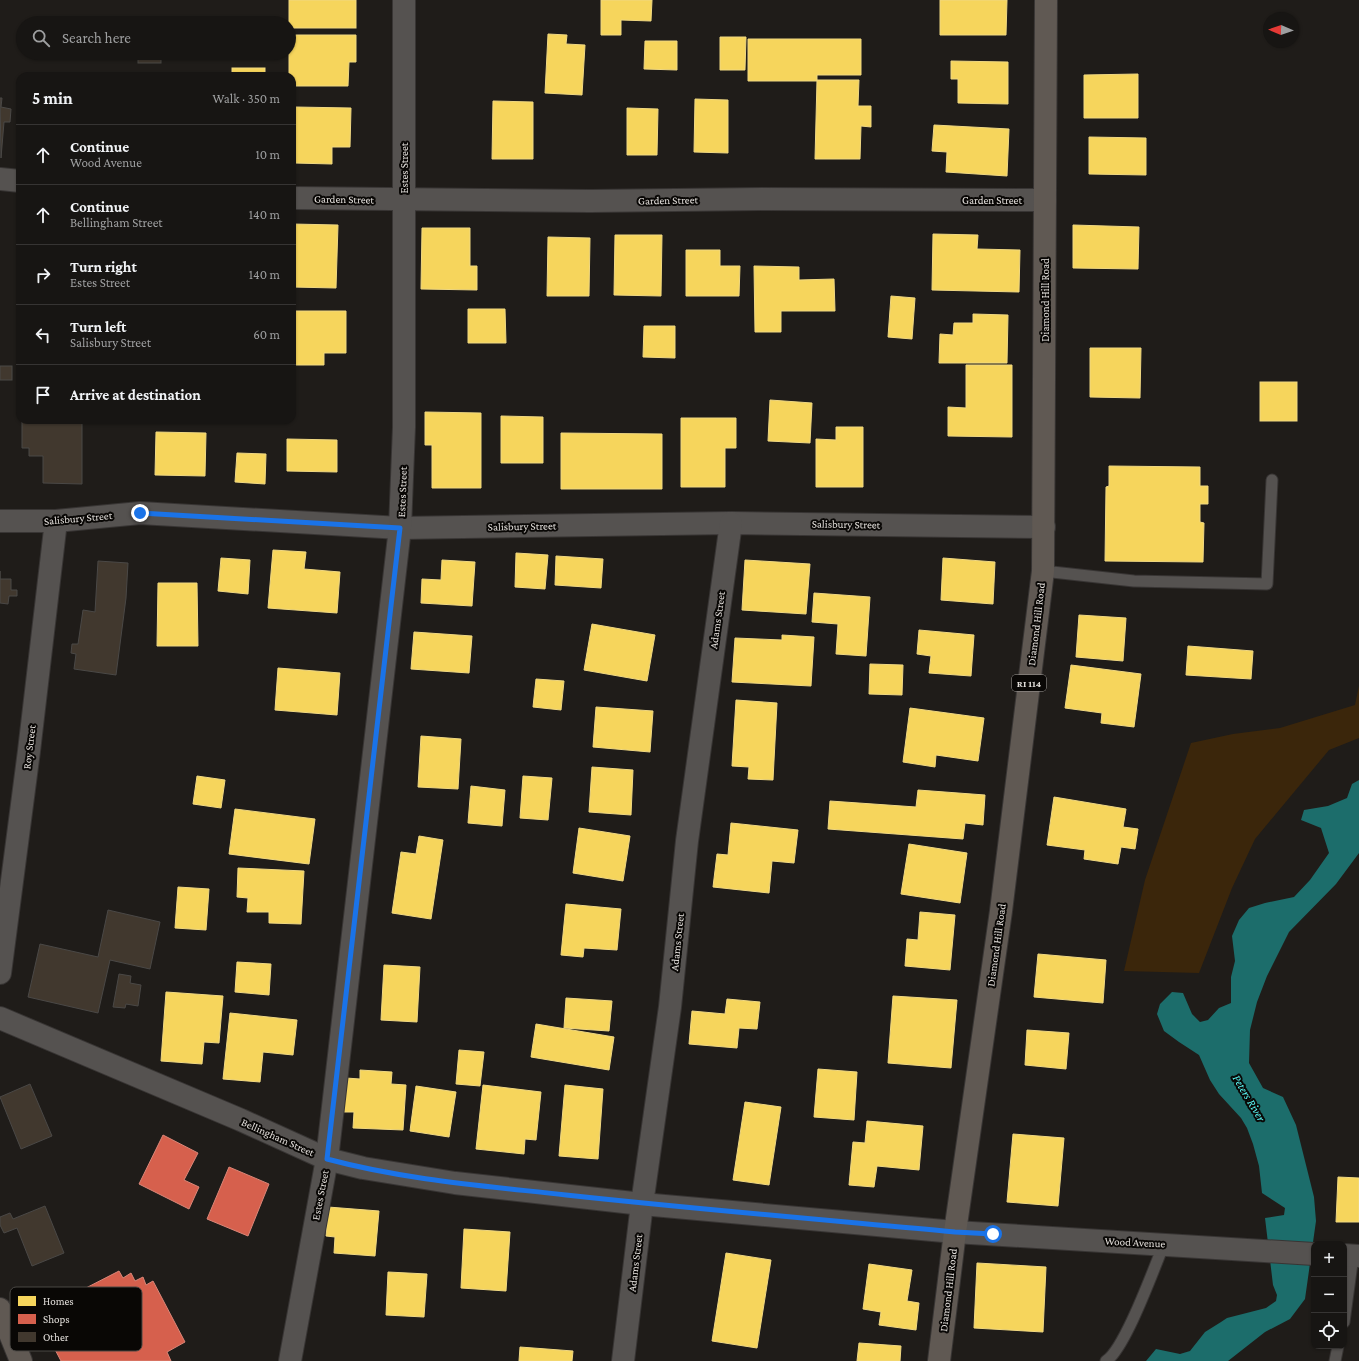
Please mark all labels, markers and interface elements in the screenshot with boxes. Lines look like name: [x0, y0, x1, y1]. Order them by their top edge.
north arrow: [1263, 12, 1299, 48]
search box: [16, 16, 296, 60]
icon: search: [30, 27, 52, 49]
text: Search here: [62, 30, 131, 46]
text: 5 min: [32, 89, 73, 108]
text: Walk · 350 m: [212, 91, 280, 106]
text: Continue: [70, 139, 129, 155]
street label: Estes Street: [398, 142, 410, 193]
icon: ahead: [32, 144, 54, 166]
text: 10 m: [255, 147, 280, 162]
text: Wood Avenue: [70, 155, 142, 170]
street label: Garden Street: [314, 192, 375, 206]
street label: Garden Street: [638, 193, 699, 207]
street label: Garden Street: [962, 194, 1022, 206]
text: Continue: [70, 199, 129, 215]
icon: ahead: [32, 204, 54, 226]
text: 140 m: [249, 207, 280, 222]
text: Bellingham Street: [70, 215, 163, 230]
street label: Diamond Hill Road: [1039, 258, 1051, 342]
text: Turn right: [70, 259, 137, 275]
icon: right: [32, 264, 54, 286]
text: 140 m: [249, 267, 280, 282]
text: Estes Street: [70, 275, 130, 290]
text: Turn left: [70, 319, 126, 335]
icon: left: [32, 324, 54, 346]
text: 60 m: [253, 327, 280, 342]
text: Salisbury Street: [70, 335, 151, 350]
icon: arrive: [32, 384, 54, 406]
text: Arrive at destination: [70, 387, 201, 403]
street label: Estes Street: [395, 466, 409, 518]
route end: [131, 504, 149, 522]
street label: Salisbury Street: [43, 509, 113, 528]
street label: Salisbury Street: [812, 517, 881, 532]
street label: Salisbury Street: [488, 519, 557, 534]
street label: Diamond Hill Road: [1025, 582, 1047, 666]
street label: Adams Street: [707, 590, 727, 650]
road number: RI 114: [1012, 675, 1046, 691]
street label: Roy Street: [20, 724, 39, 770]
street label: Diamond Hill Road: [984, 903, 1008, 987]
street label: Adams Street: [668, 912, 686, 972]
water label: Peters River: [1230, 1072, 1269, 1125]
street label: Bellingham Street: [239, 1116, 317, 1159]
street label: Estes Street: [309, 1169, 331, 1221]
route start: [984, 1225, 1002, 1243]
street label: Adams Street: [626, 1233, 645, 1293]
street label: Wood Avenue: [1104, 1234, 1166, 1250]
map controls: [1311, 1241, 1347, 1349]
button: +: [1311, 1241, 1347, 1277]
street label: Diamond Hill Road: [937, 1248, 959, 1332]
button: −: [1311, 1277, 1347, 1313]
legend: [10, 1287, 142, 1351]
text: Homes: [43, 1295, 74, 1307]
text: Shops: [43, 1313, 70, 1326]
button: locate: [1311, 1313, 1347, 1349]
text: Other: [43, 1331, 69, 1343]

